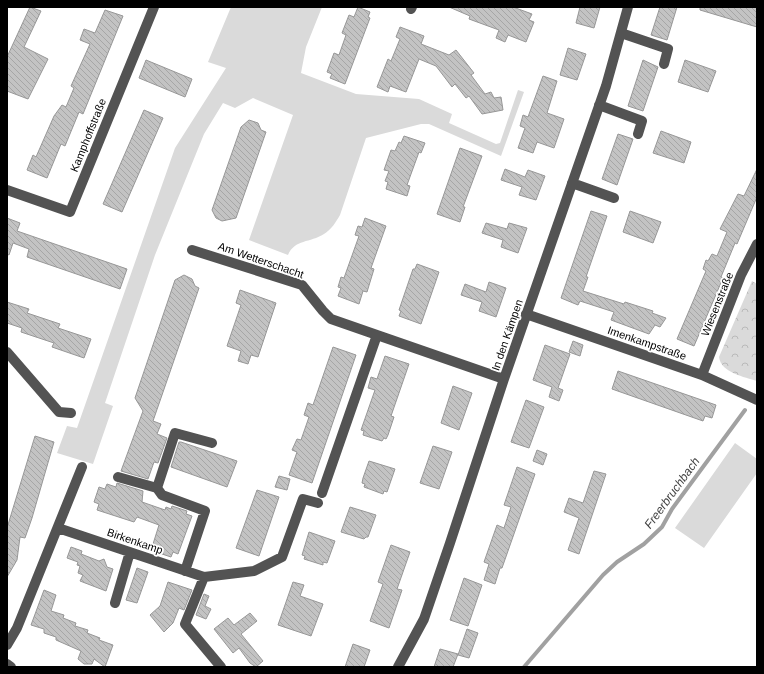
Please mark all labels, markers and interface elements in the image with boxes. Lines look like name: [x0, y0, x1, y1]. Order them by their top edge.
street label: Kamphoffstraße: [68, 97, 108, 173]
street label: Am Wetterschacht: [217, 240, 305, 280]
street label: Wiesenstraße: [699, 270, 735, 338]
street label: In den Kämpen: [489, 298, 525, 372]
street label: Imenkampstraße: [606, 324, 688, 362]
water label: Freerbruchbach: [641, 454, 703, 531]
street label: Birkenkamp: [106, 526, 164, 556]

